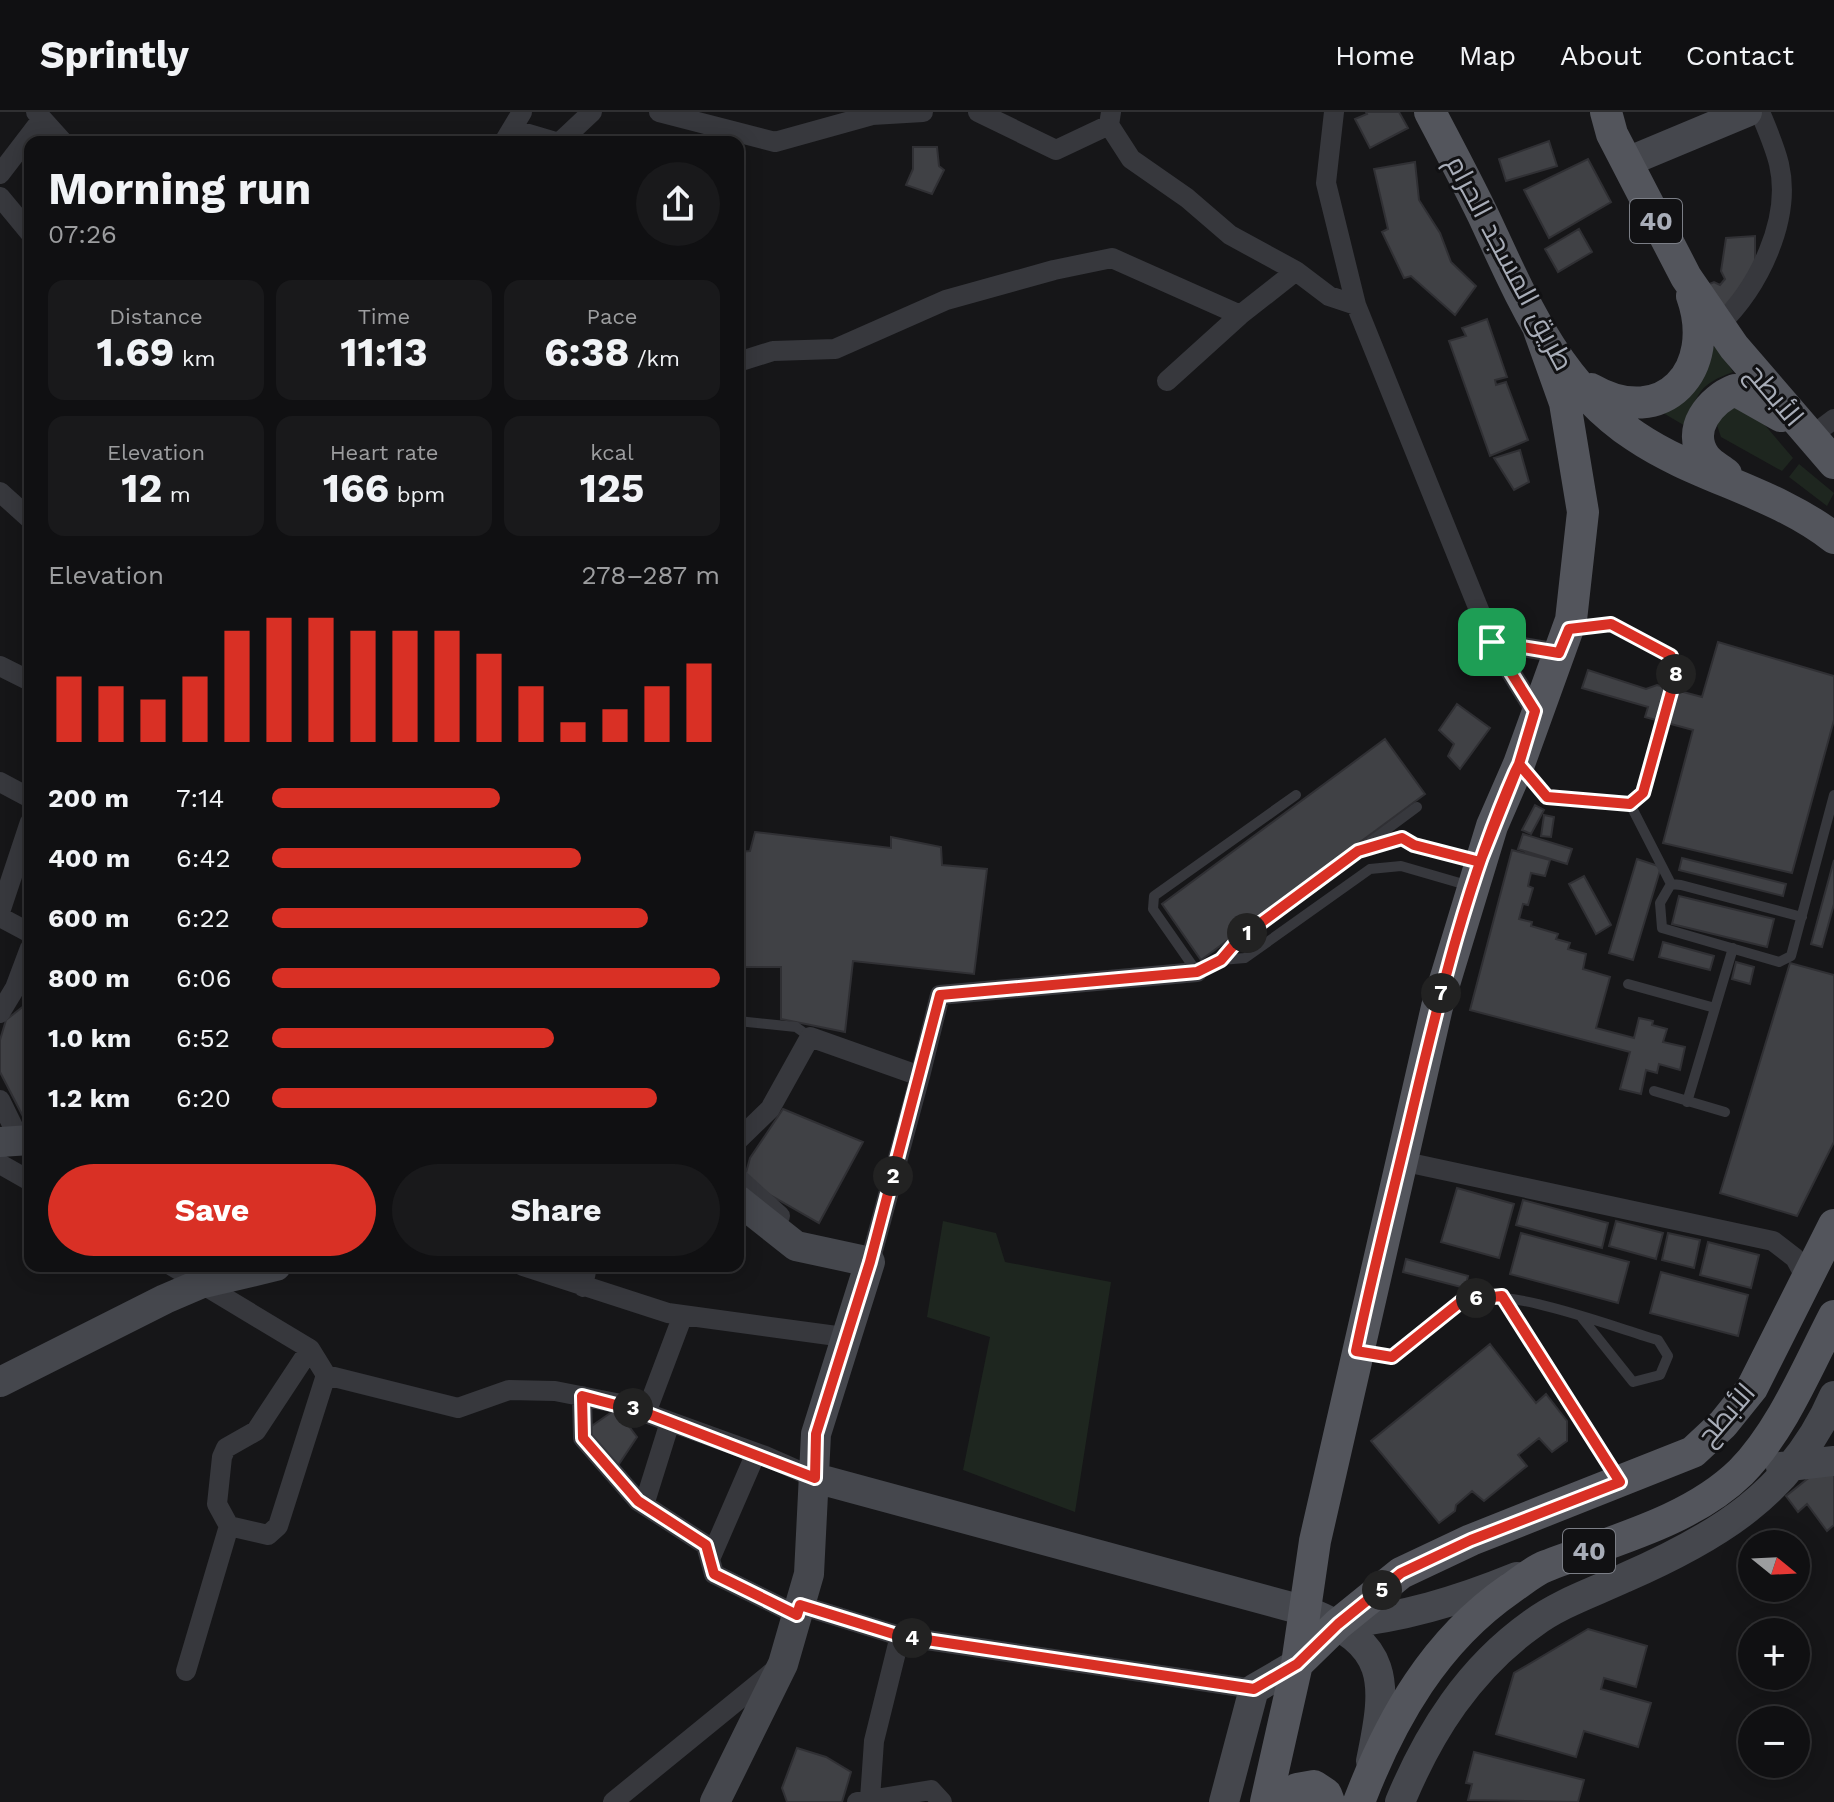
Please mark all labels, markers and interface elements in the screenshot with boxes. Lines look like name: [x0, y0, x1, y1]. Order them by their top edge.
text: Sprintly: [40, 33, 189, 77]
text: Home: [1335, 39, 1415, 72]
text: Map: [1459, 39, 1516, 72]
text: About: [1560, 39, 1642, 72]
text: Contact: [1686, 39, 1794, 72]
street label: طريق المسجد الحرام: [1437, 150, 1581, 378]
button: share: [636, 162, 720, 246]
text: Morning run: [48, 163, 311, 215]
road number: 40: [1630, 199, 1682, 243]
text: 07:26: [48, 219, 117, 249]
text: Distance: [109, 304, 203, 329]
text: Time: [358, 304, 410, 329]
text: Pace: [587, 304, 637, 329]
text: 1.69: [97, 329, 174, 376]
text: 11:13: [340, 329, 428, 376]
text: 6:38: [544, 329, 629, 376]
text: km: [174, 346, 215, 371]
text: /km: [629, 346, 680, 371]
street label: الأبطح: [1738, 357, 1811, 434]
text: Elevation: [107, 440, 205, 465]
text: Heart rate: [330, 440, 438, 465]
text: kcal: [590, 440, 634, 465]
text: 12: [121, 465, 162, 512]
text: 166: [323, 465, 389, 512]
text: 125: [580, 465, 644, 512]
text: m: [162, 482, 191, 507]
text: bpm: [389, 482, 445, 507]
text: Elevation: [48, 560, 164, 590]
text: 278–287 m: [581, 560, 720, 590]
pin: [1458, 608, 1526, 676]
icon: arrive: [1470, 620, 1514, 664]
pin: 8: [1656, 654, 1696, 694]
text: 8: [1669, 661, 1683, 686]
text: 200 m: [48, 783, 129, 813]
text: 7:14: [176, 783, 224, 813]
text: 400 m: [48, 843, 130, 873]
text: 6:42: [176, 843, 231, 873]
text: 600 m: [48, 903, 129, 933]
text: 6:22: [176, 903, 230, 933]
pin: 1: [1227, 913, 1267, 953]
text: 1: [1242, 920, 1252, 945]
text: 800 m: [48, 963, 130, 993]
text: 6:06: [176, 963, 231, 993]
pin: 7: [1421, 973, 1461, 1013]
text: 7: [1434, 980, 1448, 1005]
text: 1.0 km: [48, 1023, 131, 1053]
text: 6:52: [176, 1023, 230, 1053]
text: 1.2 km: [48, 1083, 130, 1113]
text: 6:20: [176, 1083, 231, 1113]
pin: 2: [873, 1156, 913, 1196]
text: 2: [886, 1163, 900, 1188]
button: Save: [48, 1164, 376, 1256]
button: Share: [392, 1164, 720, 1256]
pin: 6: [1456, 1278, 1496, 1318]
text: 6: [1469, 1285, 1483, 1310]
street label: الأبطح: [1690, 1376, 1763, 1453]
pin: 3: [613, 1388, 653, 1428]
text: 3: [626, 1395, 640, 1420]
road number: 40: [1563, 1529, 1615, 1573]
north arrow: [1738, 1530, 1810, 1602]
map controls: [1738, 1530, 1810, 1778]
pin: 5: [1362, 1570, 1402, 1610]
text: 5: [1376, 1577, 1388, 1602]
pin: 4: [892, 1618, 932, 1658]
button: +: [1738, 1618, 1810, 1690]
text: 4: [905, 1625, 919, 1650]
button: −: [1738, 1706, 1810, 1778]

